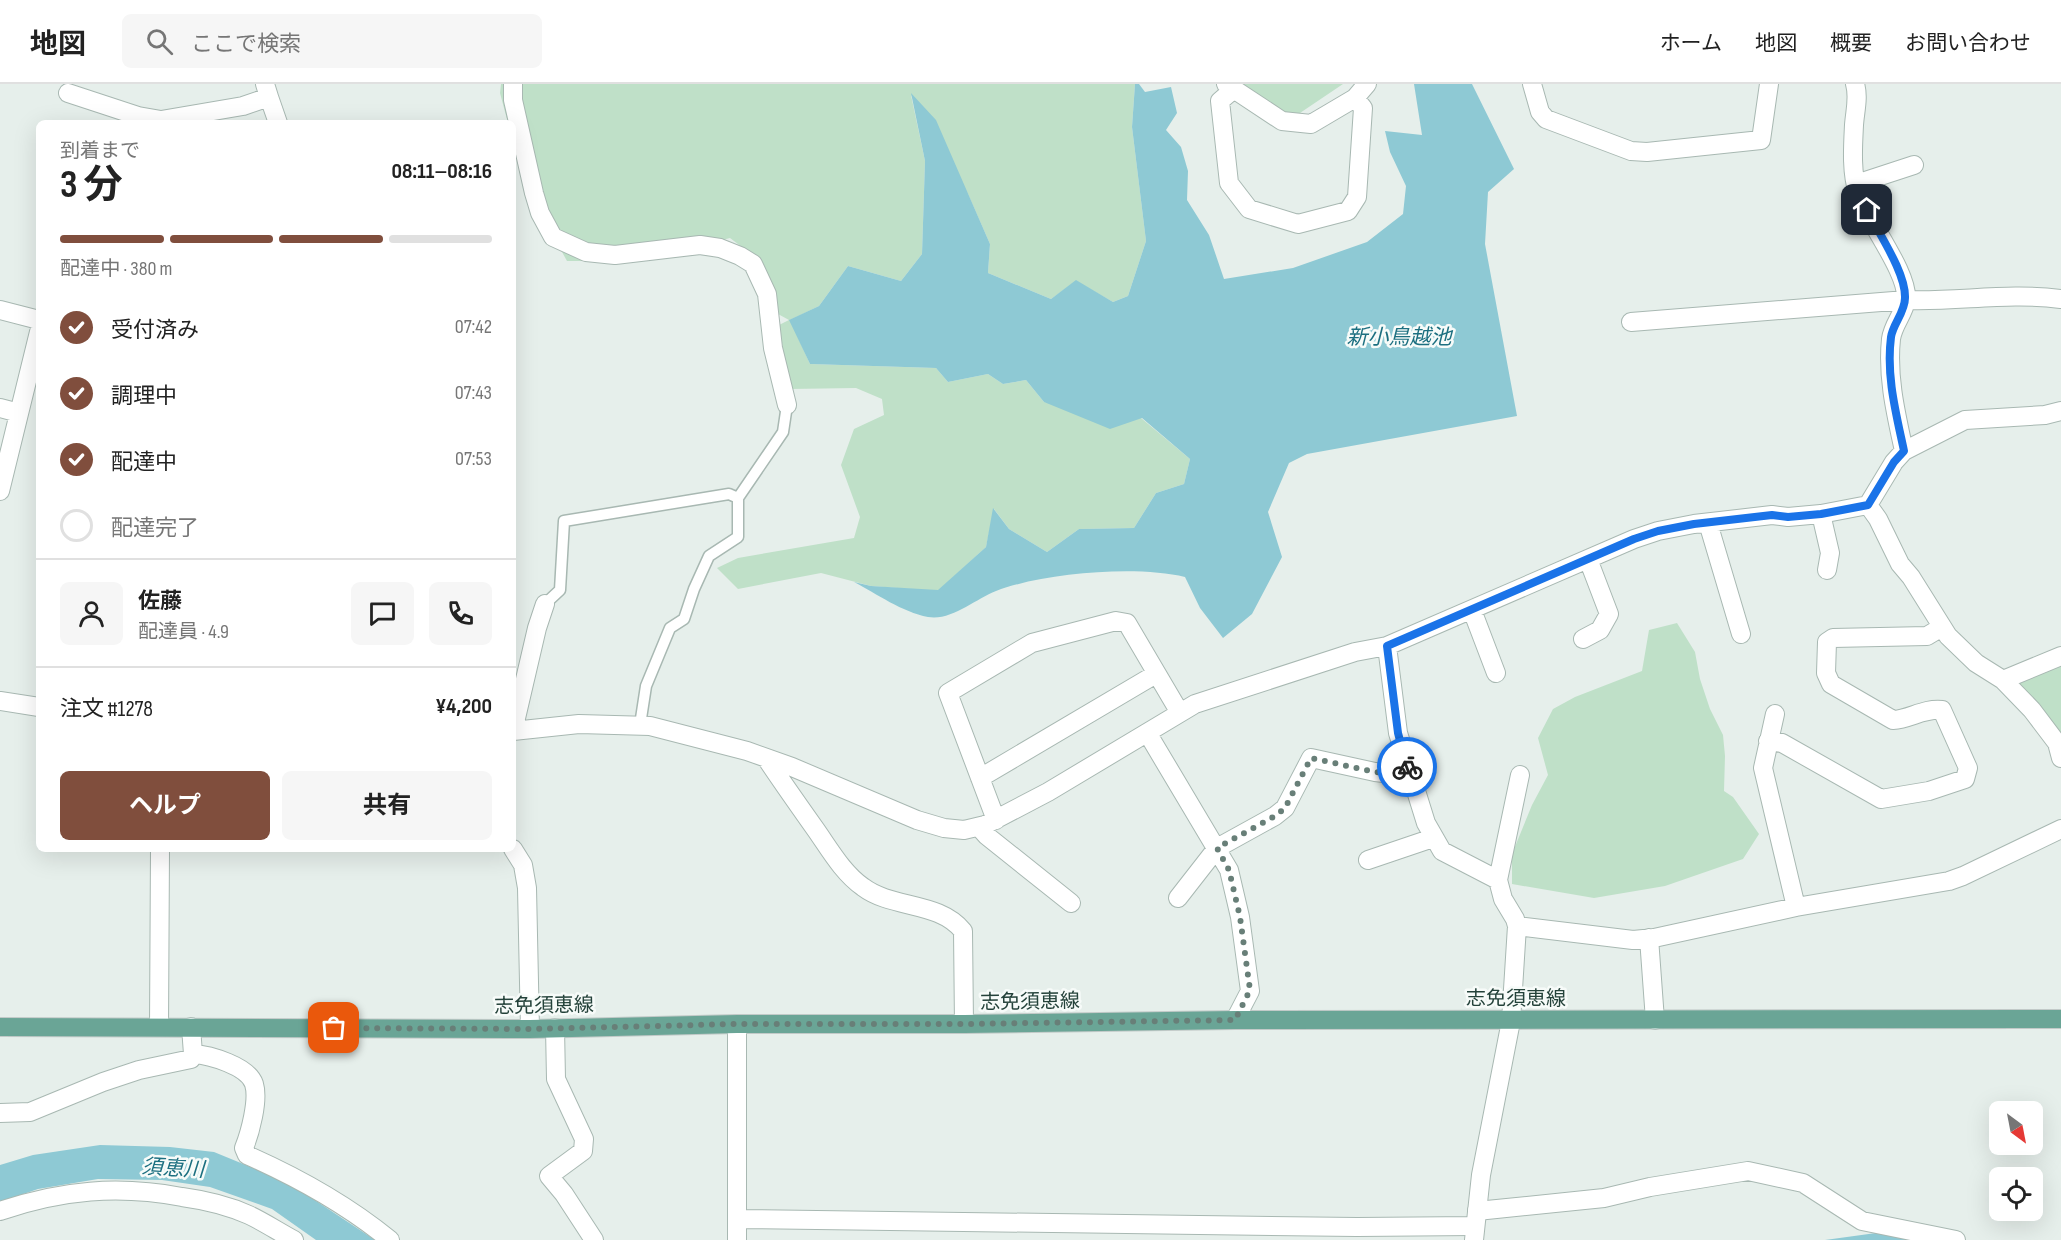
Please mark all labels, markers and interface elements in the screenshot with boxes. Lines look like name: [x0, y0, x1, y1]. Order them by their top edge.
search box: [122, 14, 542, 68]
icon: search: [143, 25, 176, 58]
text: 地図: [30, 28, 86, 61]
text: ここで検索: [191, 31, 301, 58]
text: ホーム: [1660, 31, 1722, 56]
text: 地図: [1755, 31, 1797, 56]
text: 概要: [1830, 31, 1872, 56]
text: お問い合わせ: [1905, 31, 2031, 56]
text: 到着まで: [60, 139, 140, 163]
text: 08:11–08:16: [391, 158, 492, 185]
text: 3 分: [60, 162, 123, 209]
pin: [1841, 184, 1892, 235]
icon: home: [1850, 193, 1883, 226]
text: 配達中 · 380 m: [60, 257, 172, 281]
icon: check: [60, 311, 93, 344]
text: 07:42: [455, 315, 492, 339]
text: 受付済み: [111, 317, 199, 344]
water label: 新小鳥越池: [1347, 325, 1453, 350]
icon: check: [60, 377, 93, 410]
text: 07:43: [455, 381, 492, 405]
text: 調理中: [111, 383, 177, 410]
icon: check: [60, 443, 93, 476]
text: 07:53: [455, 447, 492, 471]
text: 配達中: [111, 449, 177, 476]
text: 配達完了: [111, 515, 199, 542]
button: person: [60, 582, 123, 645]
button: chat: [351, 582, 414, 645]
button: phone: [429, 582, 492, 645]
text: 佐藤: [138, 588, 182, 615]
text: 配達員 · 4.9: [138, 620, 229, 644]
text: ¥4,200: [435, 693, 492, 720]
text: 注文 #1278: [60, 696, 153, 723]
courier: [1377, 737, 1437, 797]
icon: bike: [1391, 751, 1424, 784]
button: ヘルプ: [60, 771, 270, 840]
button: 共有: [282, 771, 492, 840]
street label: 志免須恵線: [1466, 987, 1566, 1011]
street label: 志免須恵線: [980, 989, 1080, 1015]
street label: 志免須恵線: [494, 993, 594, 1019]
pin: [308, 1002, 359, 1053]
icon: bag: [317, 1011, 350, 1044]
north arrow: [1989, 1101, 2043, 1155]
map controls: [1989, 1101, 2043, 1221]
water label: 須恵川: [141, 1154, 207, 1183]
button: locate: [1989, 1167, 2043, 1221]

